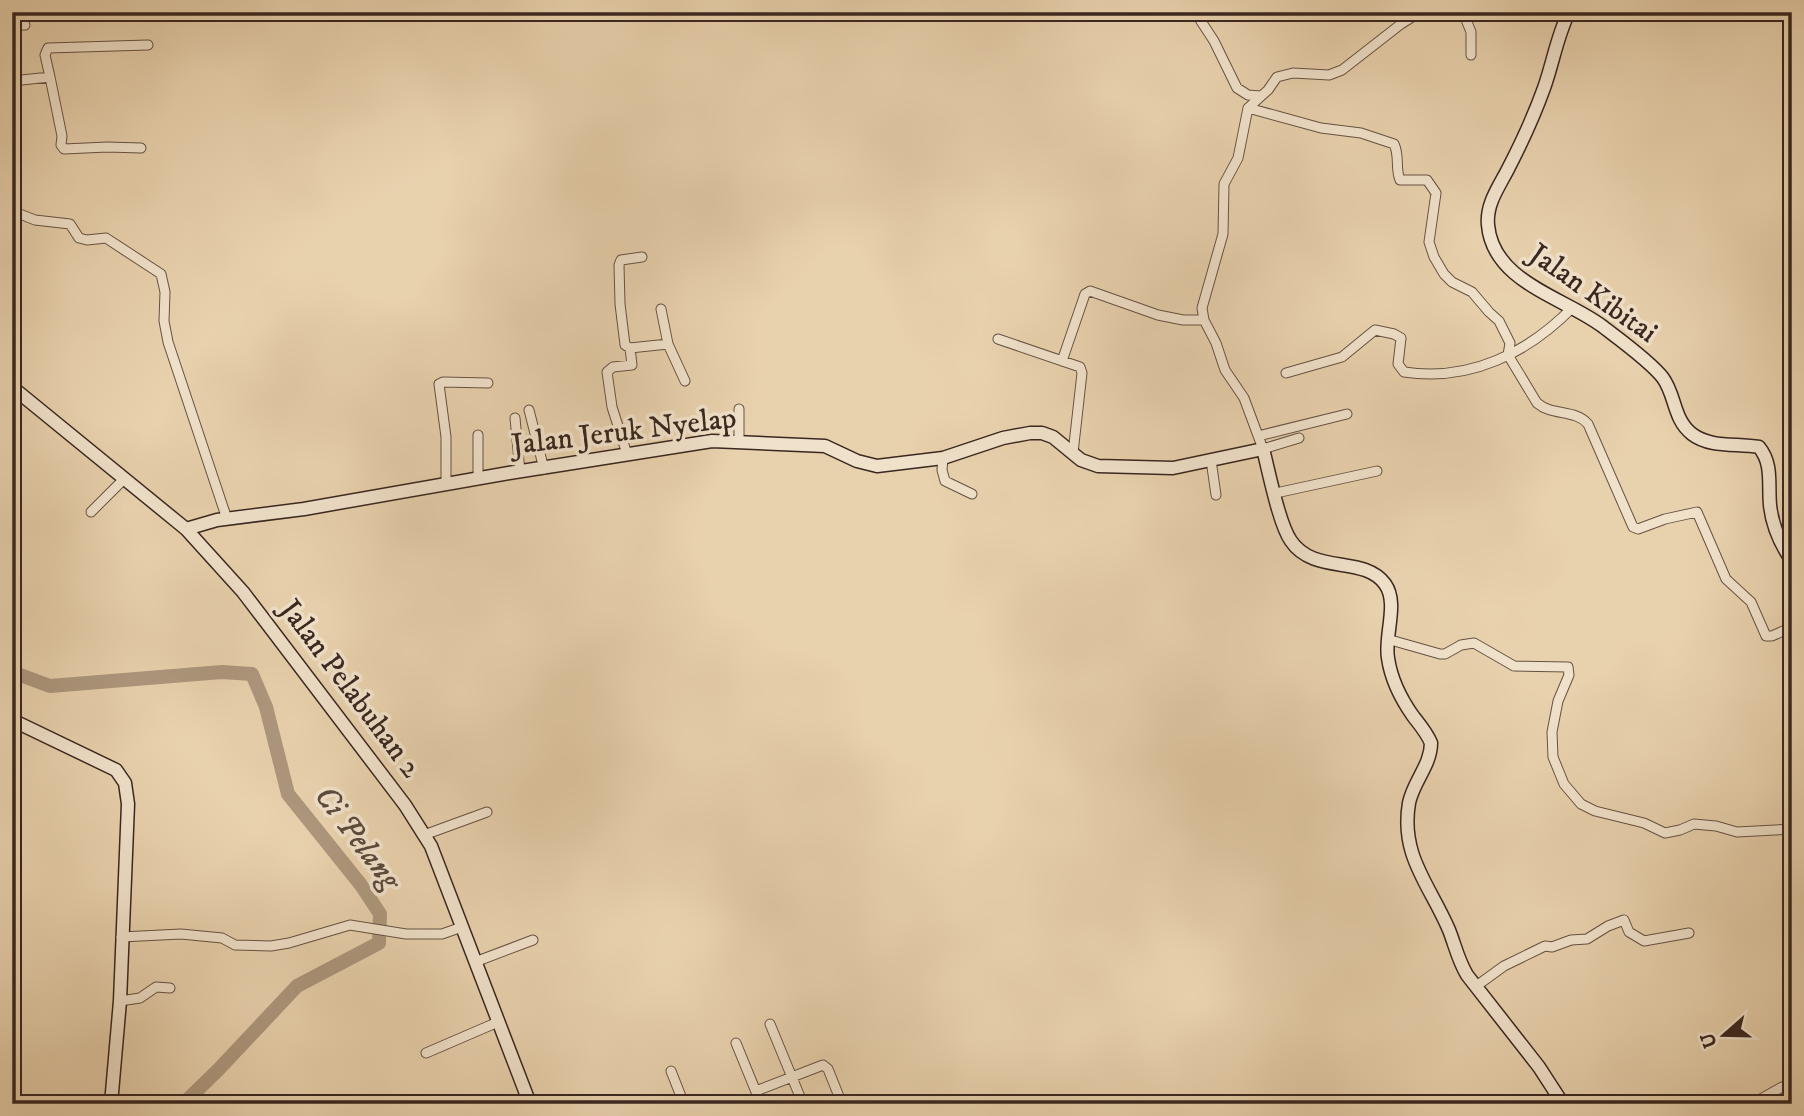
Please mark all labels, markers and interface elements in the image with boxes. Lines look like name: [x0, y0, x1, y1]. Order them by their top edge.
street label: Jalan Kibitai: [1519, 235, 1664, 352]
street label: Jalan Jeruk Nyelap: [507, 400, 738, 465]
street label: Jalan Pelabuhan 2: [269, 590, 429, 785]
water label: Ci Pelang: [305, 778, 411, 901]
north arrow: [1688, 1000, 1758, 1070]
text: U: [1696, 1029, 1723, 1051]

